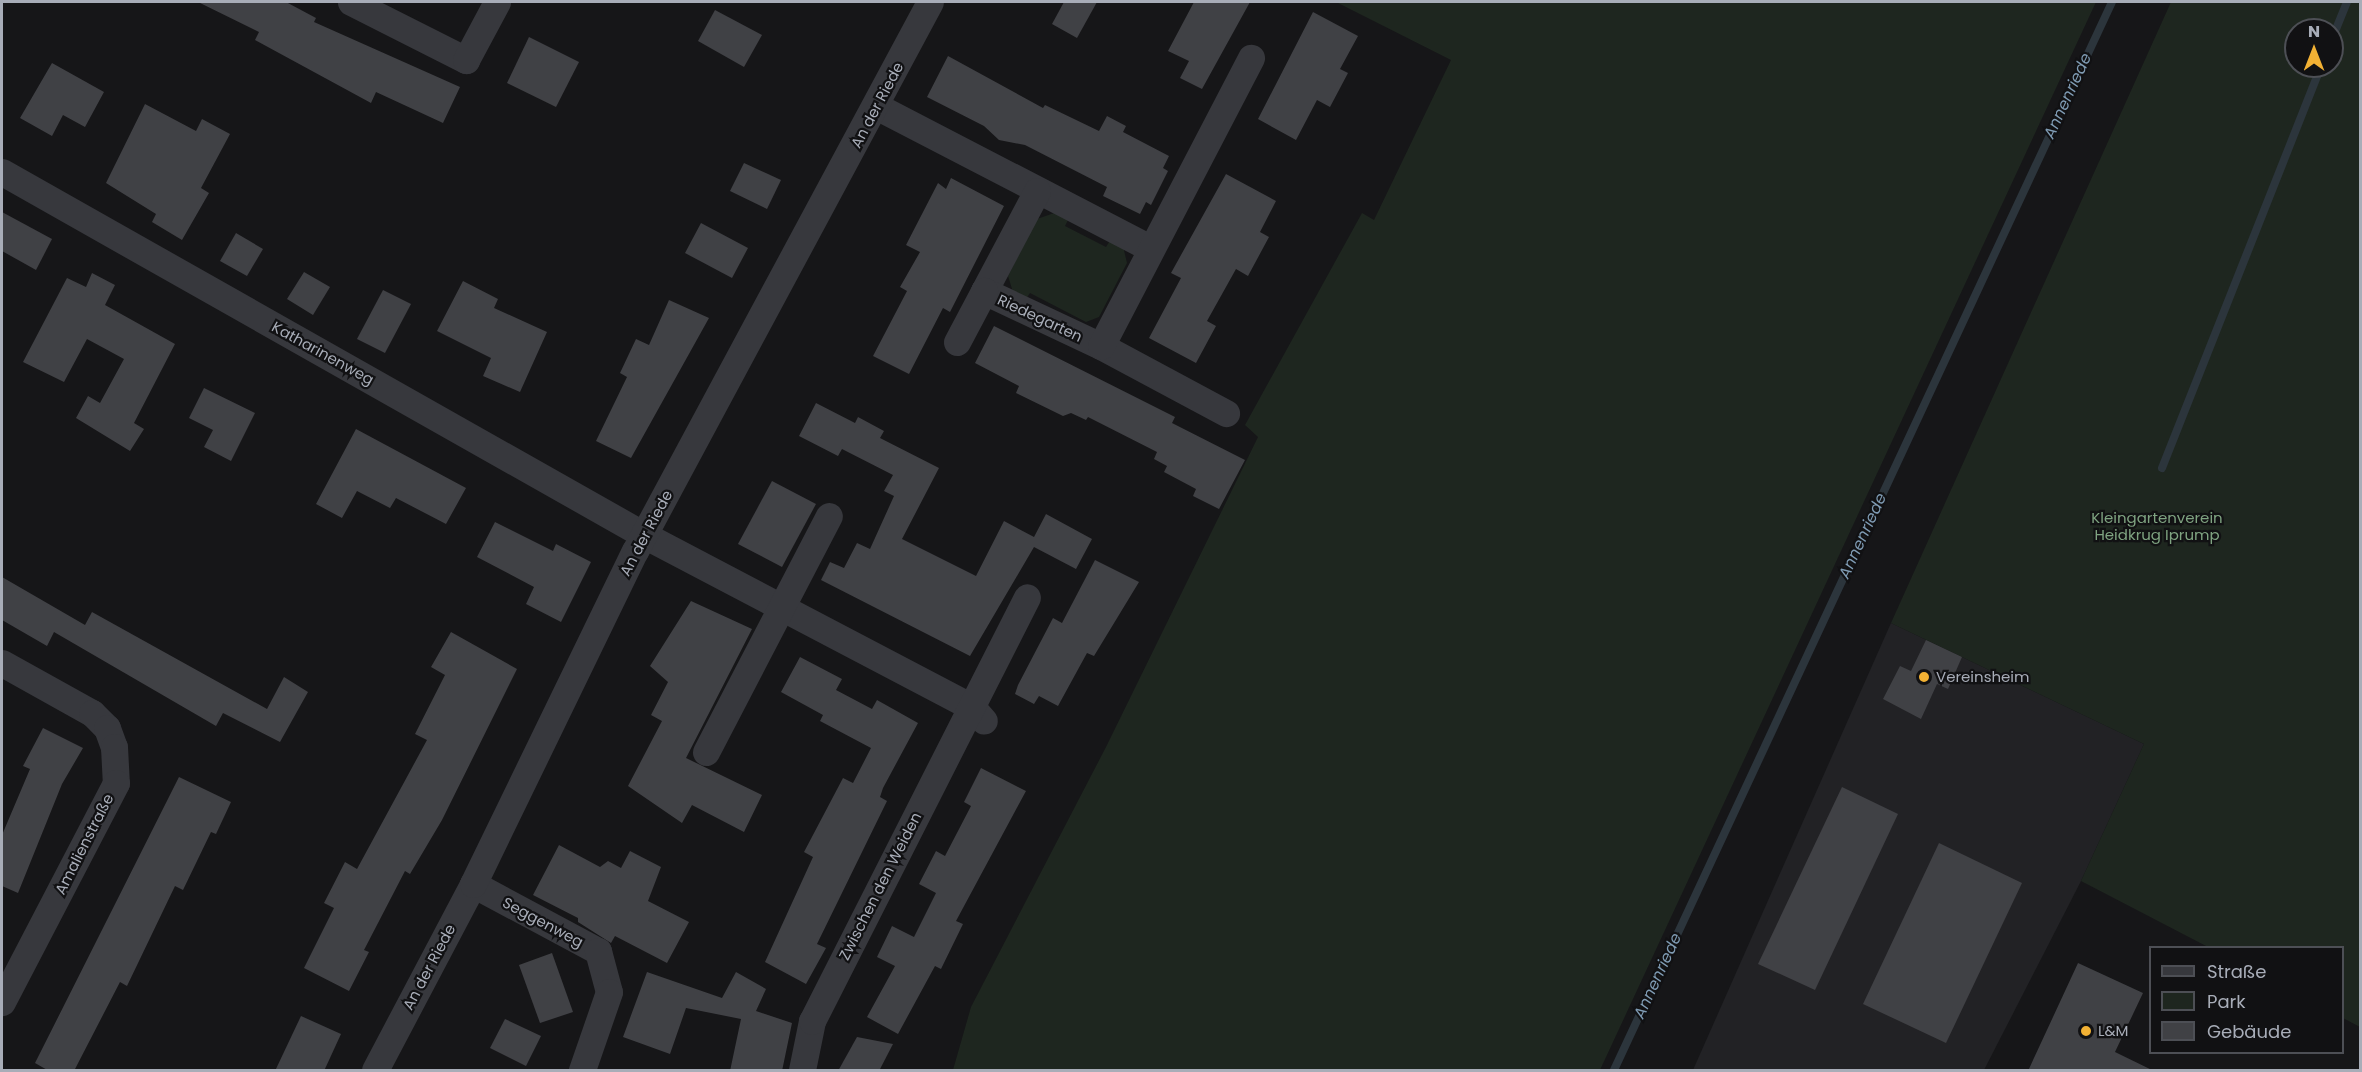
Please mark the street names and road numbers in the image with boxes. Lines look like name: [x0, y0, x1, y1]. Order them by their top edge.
street label: An der Riede: [847, 59, 907, 151]
street label: Riedegarten: [995, 290, 1085, 346]
street label: Katharinenweg: [269, 318, 377, 388]
street label: An der Riede: [616, 487, 676, 579]
street label: Amalienstraße: [51, 791, 117, 897]
street label: Zwischen den Weiden: [835, 809, 925, 963]
street label: Seggenweg: [499, 893, 587, 951]
street label: An der Riede: [399, 921, 459, 1013]

